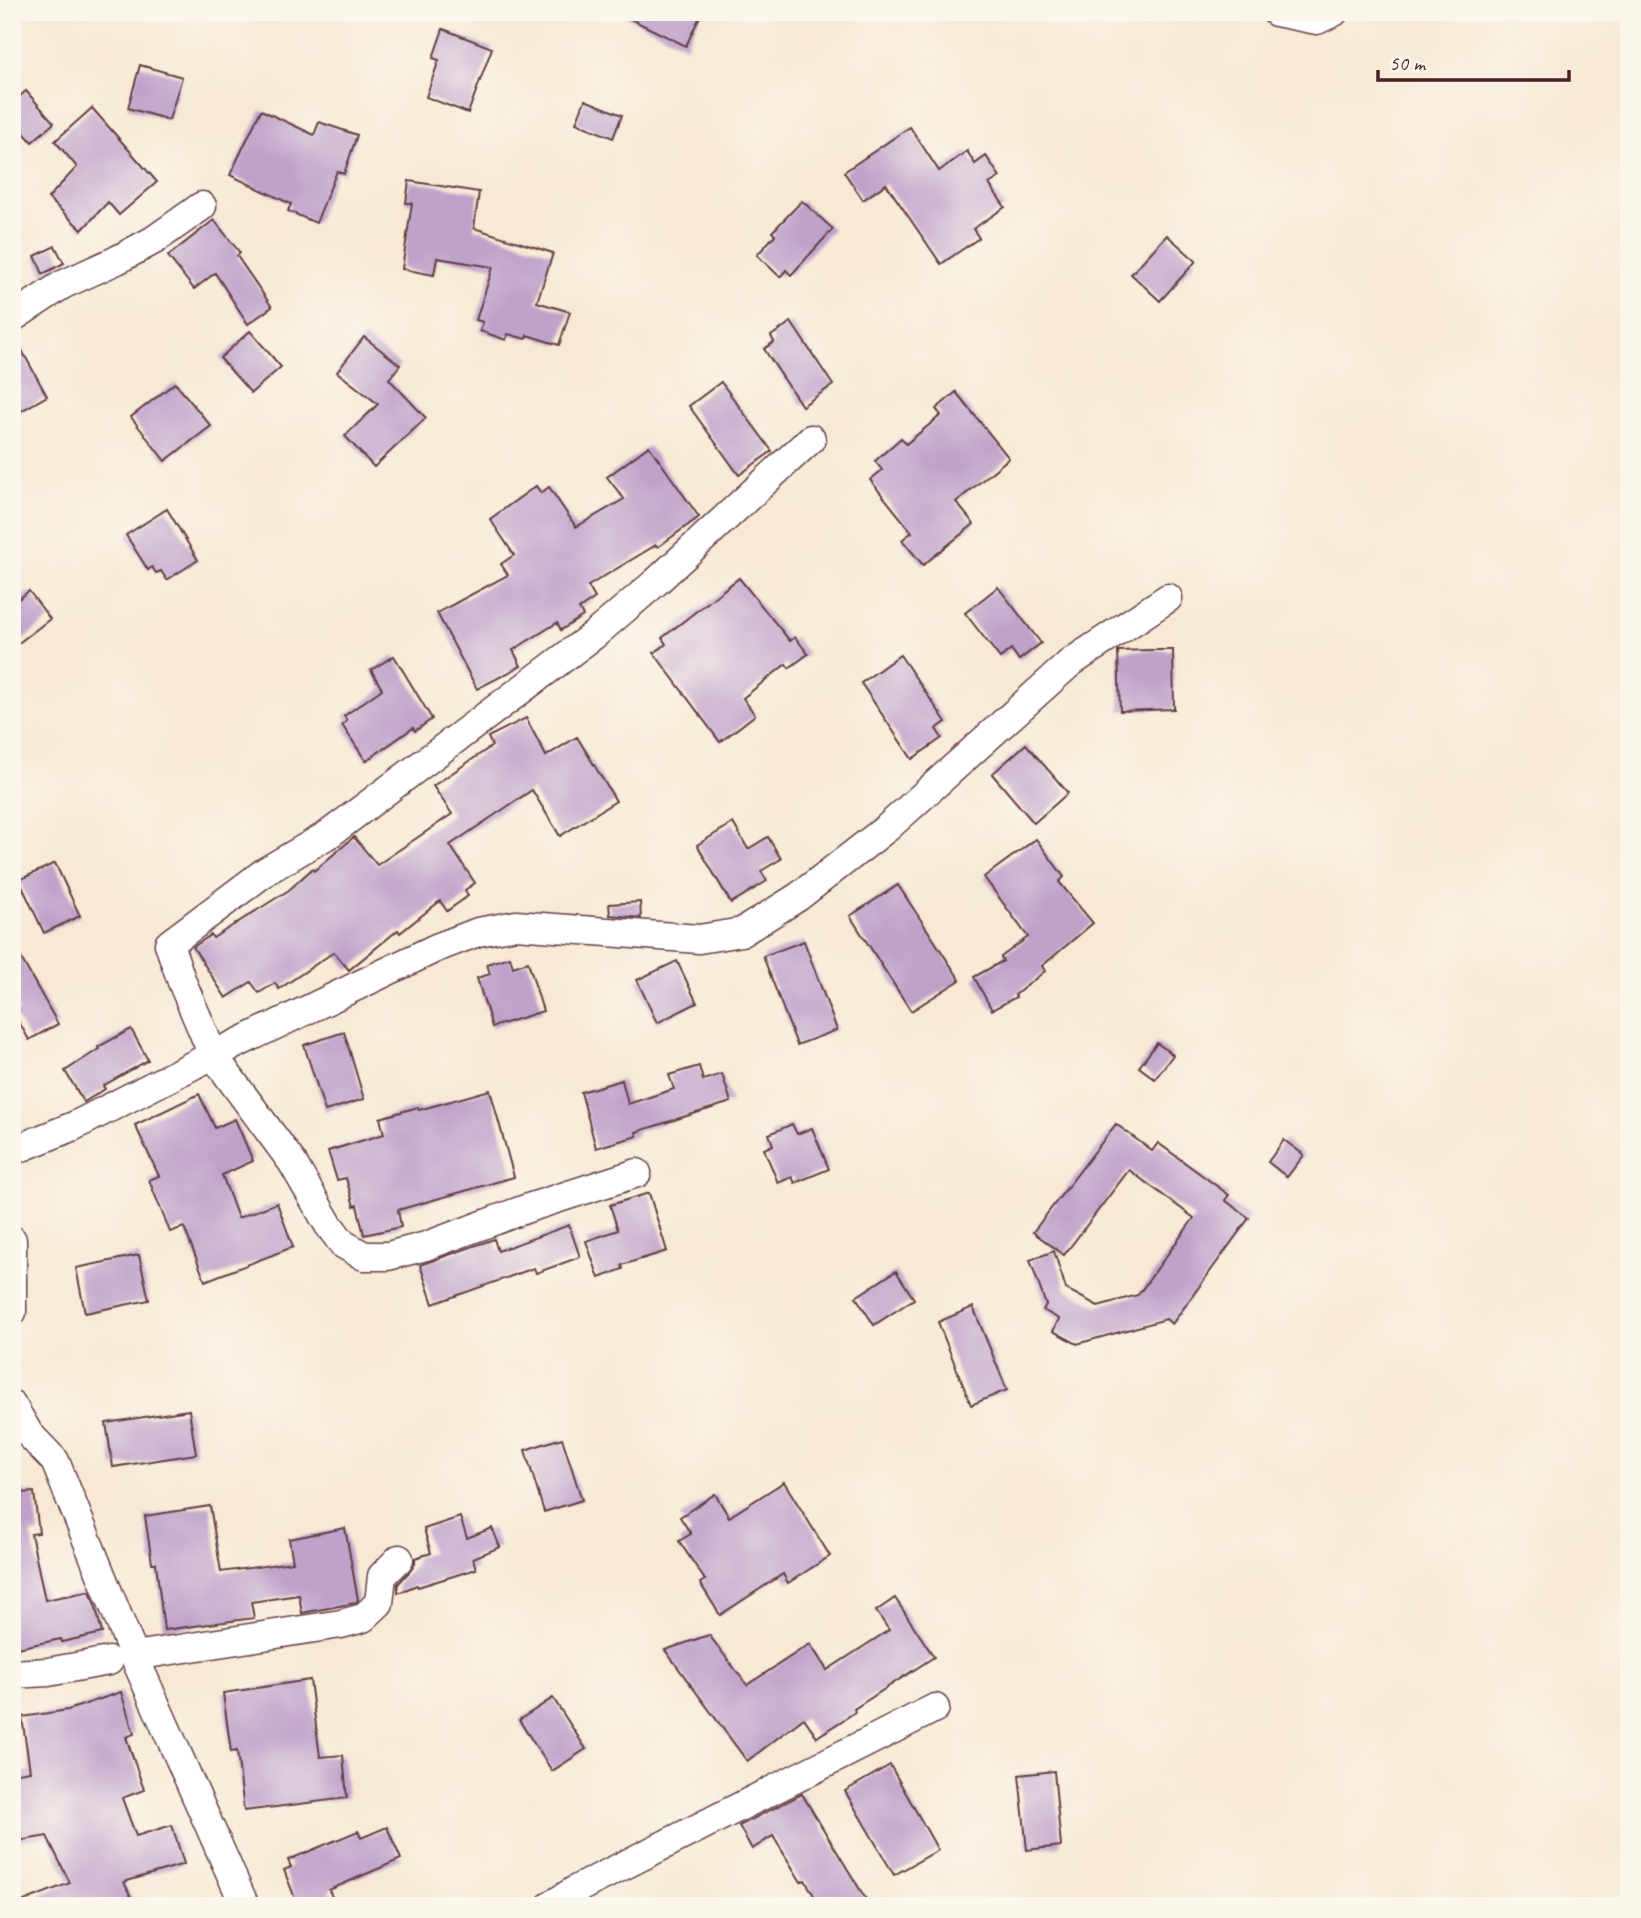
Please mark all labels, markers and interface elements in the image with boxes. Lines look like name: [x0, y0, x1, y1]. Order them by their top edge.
scale bar: [1378, 38, 1569, 82]
text: 50 m: [1389, 50, 1427, 76]

